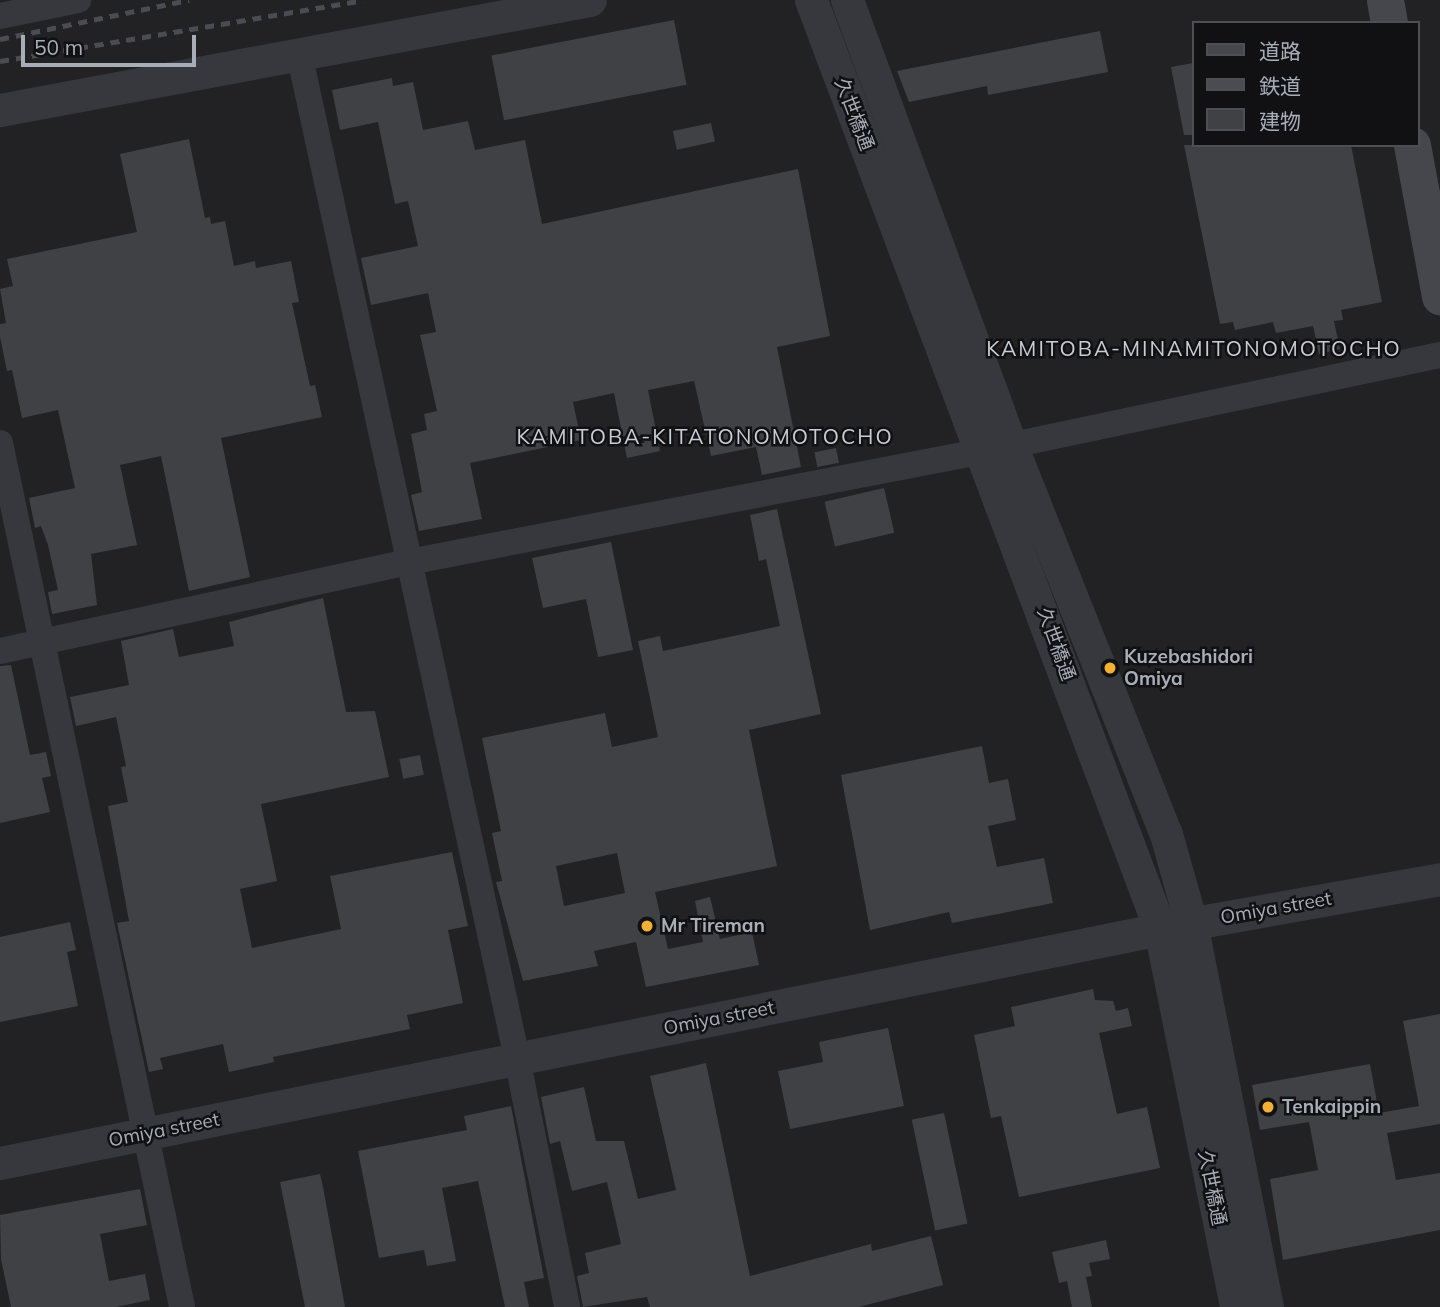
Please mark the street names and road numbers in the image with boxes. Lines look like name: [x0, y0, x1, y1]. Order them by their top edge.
street label: 久世橋通: [830, 74, 878, 154]
street label: 久世橋通: [1032, 604, 1080, 684]
street label: Omiya street: [1219, 887, 1333, 929]
street label: Omiya street: [662, 996, 776, 1040]
street label: Omiya street: [107, 1108, 221, 1152]
street label: 久世橋通: [1194, 1149, 1230, 1227]

